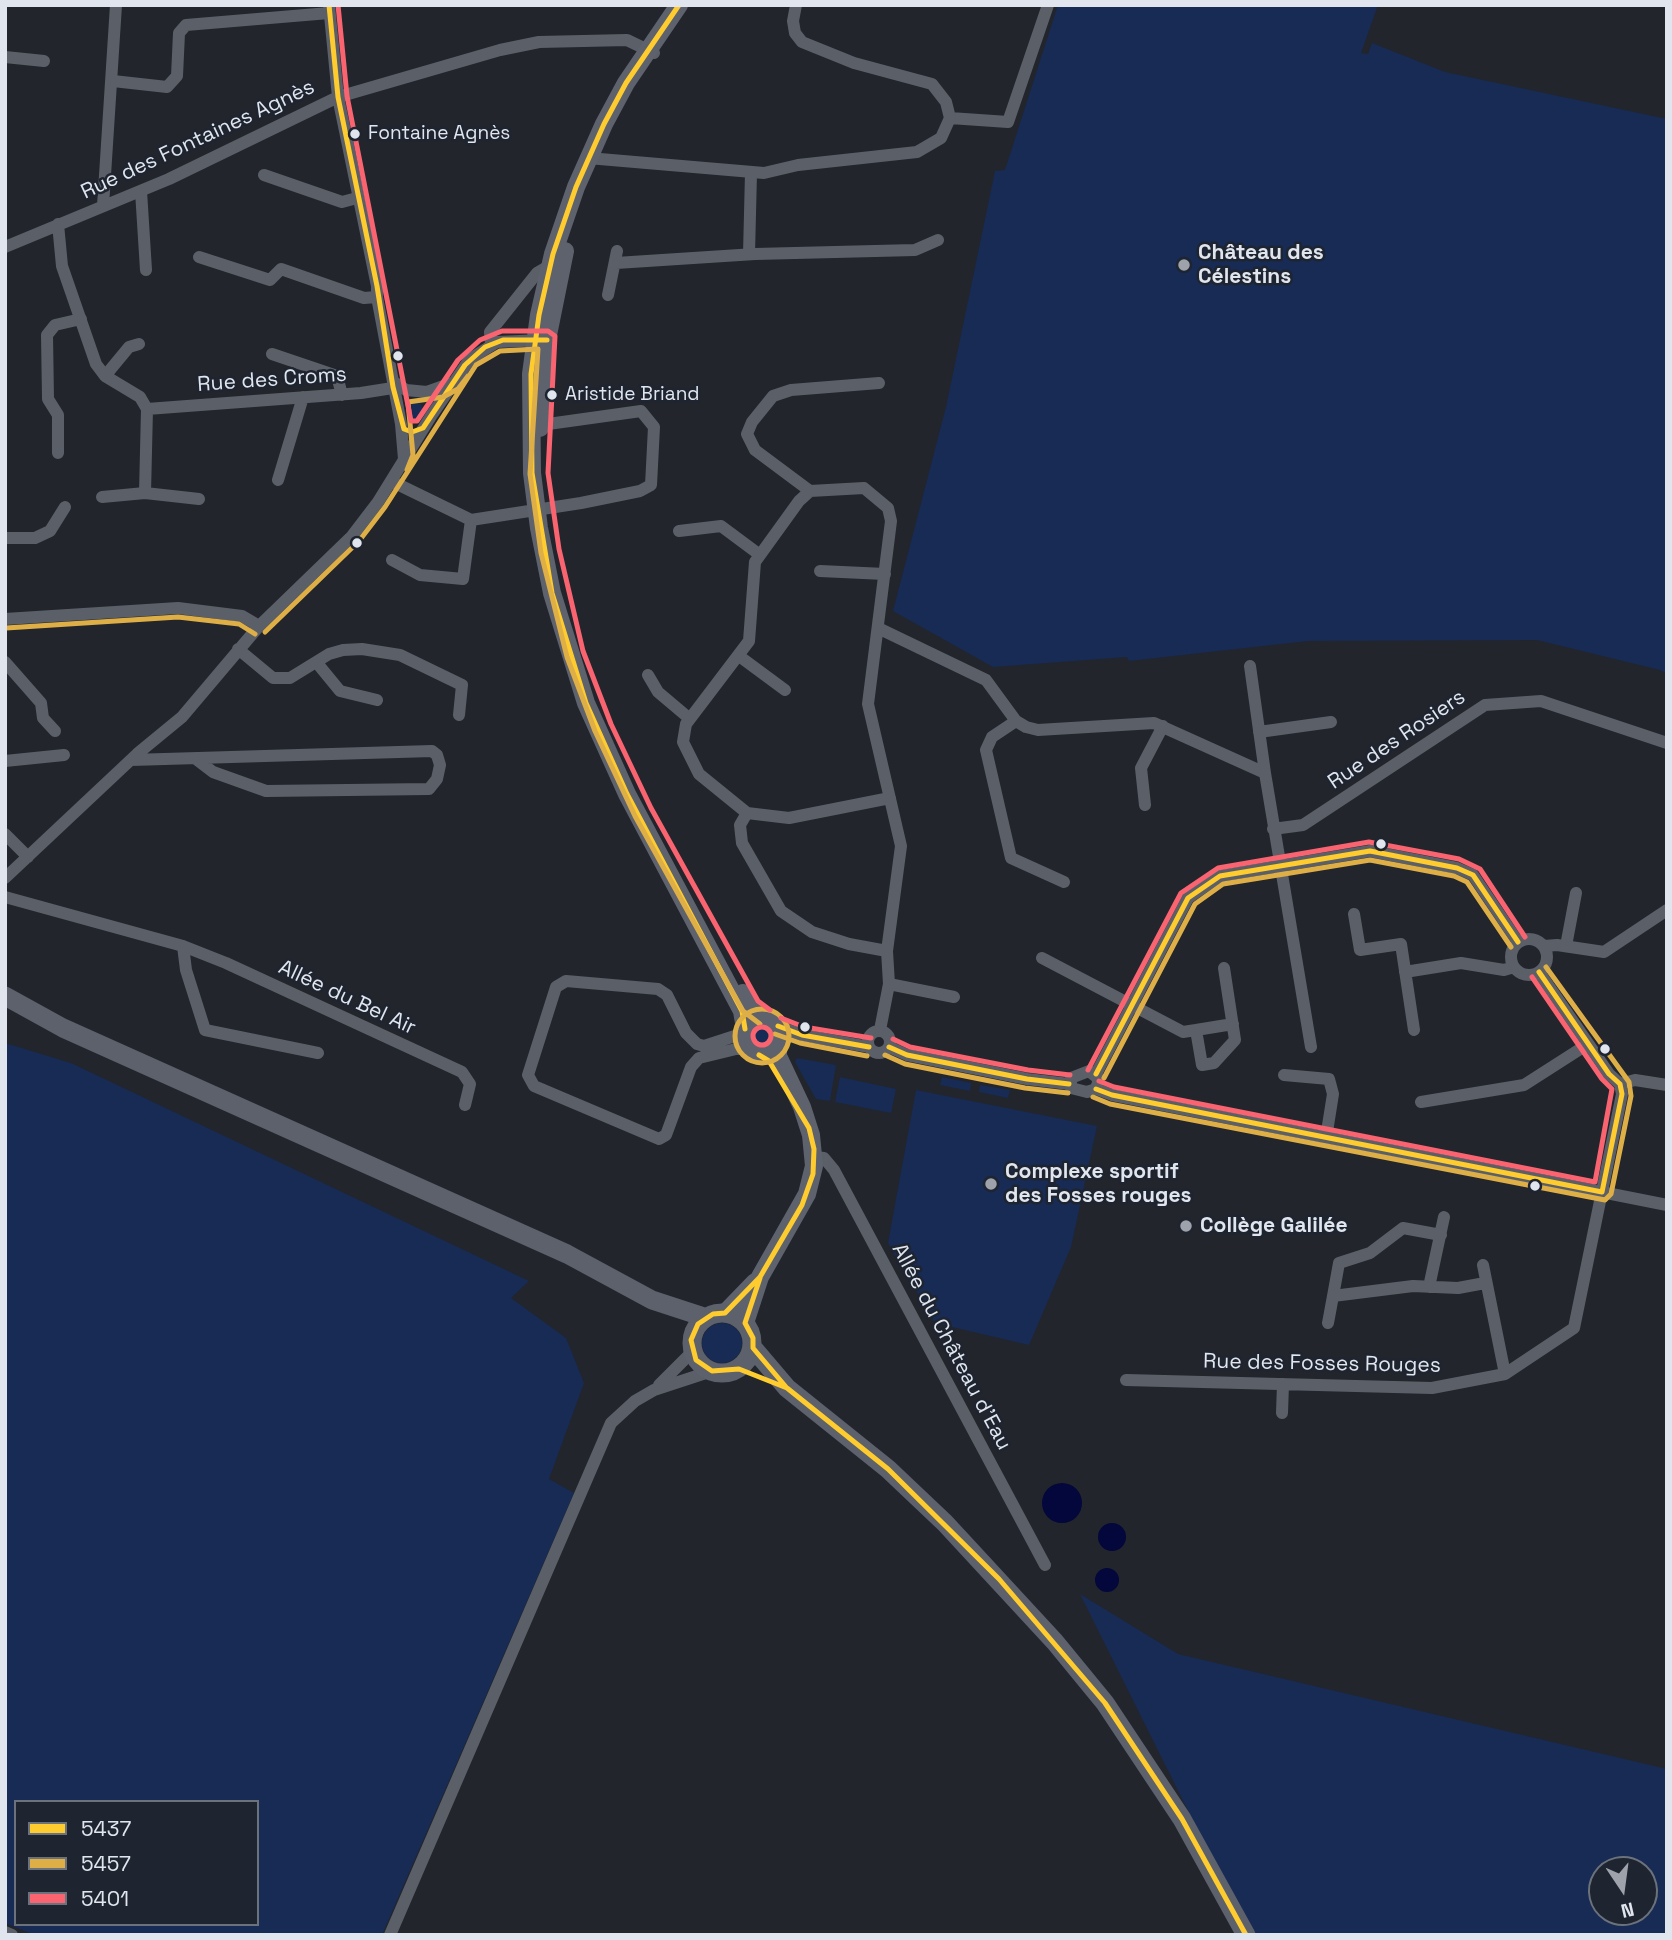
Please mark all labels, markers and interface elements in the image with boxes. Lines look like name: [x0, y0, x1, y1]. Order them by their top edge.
street label: Rue des Fontaines Agnès: [77, 75, 319, 205]
place label: Fontaine Agnès: [368, 123, 510, 145]
marker: Fontaine Agnès: [348, 127, 362, 141]
place label: Château des Célestins: [1198, 240, 1324, 290]
marker: Château des Célestins: [1176, 257, 1192, 273]
unlabelled marker: [391, 349, 405, 363]
street label: Rue des Croms: [197, 362, 347, 398]
place label: Aristide Briand: [565, 384, 700, 406]
marker: Aristide Briand: [545, 388, 559, 402]
unlabelled marker: [350, 536, 364, 550]
street label: Rue des Rosiers: [1324, 685, 1470, 795]
unlabelled marker: [1374, 837, 1388, 851]
street label: Allée du Bel Air: [274, 955, 420, 1041]
unlabelled marker: [798, 1020, 812, 1034]
unlabelled marker: [1598, 1042, 1612, 1056]
place label: Complexe sportif des Fosses rouges: [1005, 1159, 1192, 1209]
marker: Complexe sportif des Fosses rouges: [983, 1176, 999, 1192]
unlabelled marker: [1528, 1179, 1542, 1193]
place label: Collège Galilée: [1200, 1213, 1348, 1239]
marker: Collège Galilée: [1178, 1218, 1194, 1234]
street label: Allée du Château d'Eau: [886, 1239, 1016, 1455]
street label: Rue des Fosses Rouges: [1203, 1349, 1441, 1379]
legend: [14, 1800, 259, 1926]
text: 5437: [81, 1815, 131, 1842]
text: 5457: [81, 1850, 131, 1877]
north arrow: [1588, 1856, 1658, 1926]
text: 5401: [81, 1885, 129, 1912]
text: N: [1618, 1896, 1636, 1924]

